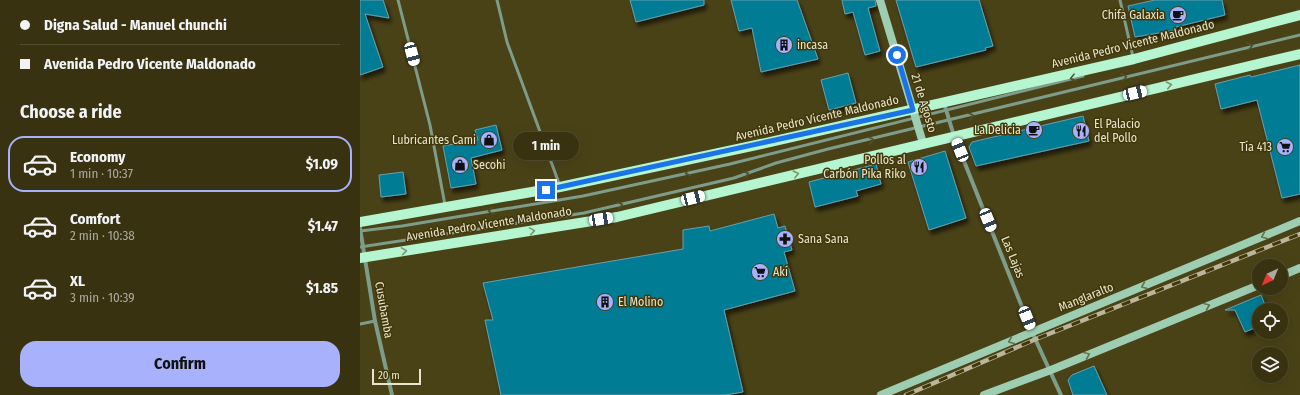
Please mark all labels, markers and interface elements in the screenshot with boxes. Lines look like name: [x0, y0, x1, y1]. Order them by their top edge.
cafe icon: Chifa Galaxia: [1168, 5, 1188, 25]
place label: Chifa Galaxia: [1102, 8, 1165, 22]
text: Digna Salud - Manuel chunchi: [44, 16, 227, 34]
street label: Avenida Pedro Vicente Maldonado: [1050, 17, 1216, 71]
building icon: incasa: [774, 35, 794, 55]
place label: incasa: [797, 38, 828, 52]
car: [403, 41, 421, 67]
one-way arrow: [1247, 43, 1253, 51]
route start: [888, 46, 906, 64]
text: Avenida Pedro Vicente Maldonado: [44, 55, 256, 73]
street label: 21 de Agosto: [908, 72, 940, 134]
one-way arrow: [1120, 73, 1127, 81]
one-way arrow: [1069, 74, 1076, 82]
one-way arrow: [1166, 81, 1172, 89]
car: [1122, 84, 1148, 102]
street label: Avenida Pedro Vicente Maldonado: [734, 92, 900, 144]
text: Choose a ride: [20, 101, 122, 123]
one-way arrow: [967, 112, 974, 120]
place label: El Palacio del Pollo: [1094, 117, 1140, 145]
cafe icon: La Delicia: [1024, 120, 1044, 140]
restaurant icon: El Palacio del Pollo: [1071, 121, 1091, 141]
place label: La Delicia: [974, 123, 1021, 137]
shop icon: Lubricantes Cami: [479, 130, 499, 150]
callout: 1 min: [513, 132, 579, 160]
place label: Lubricantes Cami: [392, 133, 476, 147]
one-way arrow: [868, 136, 874, 144]
car: [950, 137, 970, 163]
supermarket icon: Tía 413: [1275, 137, 1295, 157]
text: 1 min: [532, 138, 560, 153]
place label: Tía 413: [1239, 140, 1272, 154]
icon: car: [22, 146, 58, 182]
text: Economy: [70, 148, 125, 166]
place label: Pollos al Carbón Pika Riko: [823, 153, 906, 181]
text: $1.09: [306, 155, 338, 173]
shop icon: Secohi: [450, 155, 470, 175]
restaurant icon: Pollos al Carbón Pika Riko: [909, 157, 929, 177]
place label: Secohi: [473, 158, 505, 172]
text: 1 min · 10:37: [70, 166, 133, 181]
one-way arrow: [685, 169, 691, 177]
one-way arrow: [793, 170, 799, 178]
one-way arrow: [742, 171, 749, 179]
route end: [537, 181, 555, 199]
car: [680, 189, 706, 207]
one-way arrow: [616, 201, 623, 209]
street label: Avenida Pedro Vicente Maldonado: [405, 204, 573, 244]
one-way arrow: [488, 206, 495, 215]
car: [978, 207, 998, 233]
icon: car: [22, 208, 58, 244]
text: Comfort: [70, 210, 121, 228]
car: [588, 211, 614, 227]
text: $1.47: [308, 217, 338, 235]
one-way arrow: [529, 227, 535, 235]
text: 2 min · 10:38: [70, 228, 135, 243]
pharmacy icon: Sana Sana: [775, 229, 795, 249]
place label: Sana Sana: [798, 232, 849, 246]
one-way arrow: [1260, 232, 1267, 240]
street label: Las Lajas: [998, 234, 1028, 280]
one-way arrow: [401, 248, 407, 256]
north arrow: [1252, 259, 1288, 295]
map controls: [1252, 259, 1288, 383]
supermarket icon: Akí: [750, 262, 770, 282]
place label: Akí: [773, 265, 788, 279]
icon: car: [22, 270, 58, 306]
text: XL: [70, 272, 85, 290]
text: $1.85: [306, 279, 338, 297]
street label: Manglaralto: [1056, 280, 1116, 314]
street label: Cusubamba: [372, 281, 396, 339]
one-way arrow: [1140, 281, 1148, 289]
text: 3 min · 10:39: [70, 290, 135, 305]
building icon: El Molino: [595, 292, 615, 312]
place label: El Molino: [618, 295, 663, 309]
one-way arrow: [1203, 303, 1211, 311]
button: locate: [1252, 303, 1288, 339]
car: [1017, 305, 1037, 331]
one-way arrow: [1007, 336, 1015, 344]
button: Confirm: [20, 341, 340, 387]
button: layers: [1252, 347, 1288, 383]
one-way arrow: [1083, 352, 1090, 360]
scale bar: [372, 367, 421, 386]
text: 20 m: [378, 369, 400, 382]

